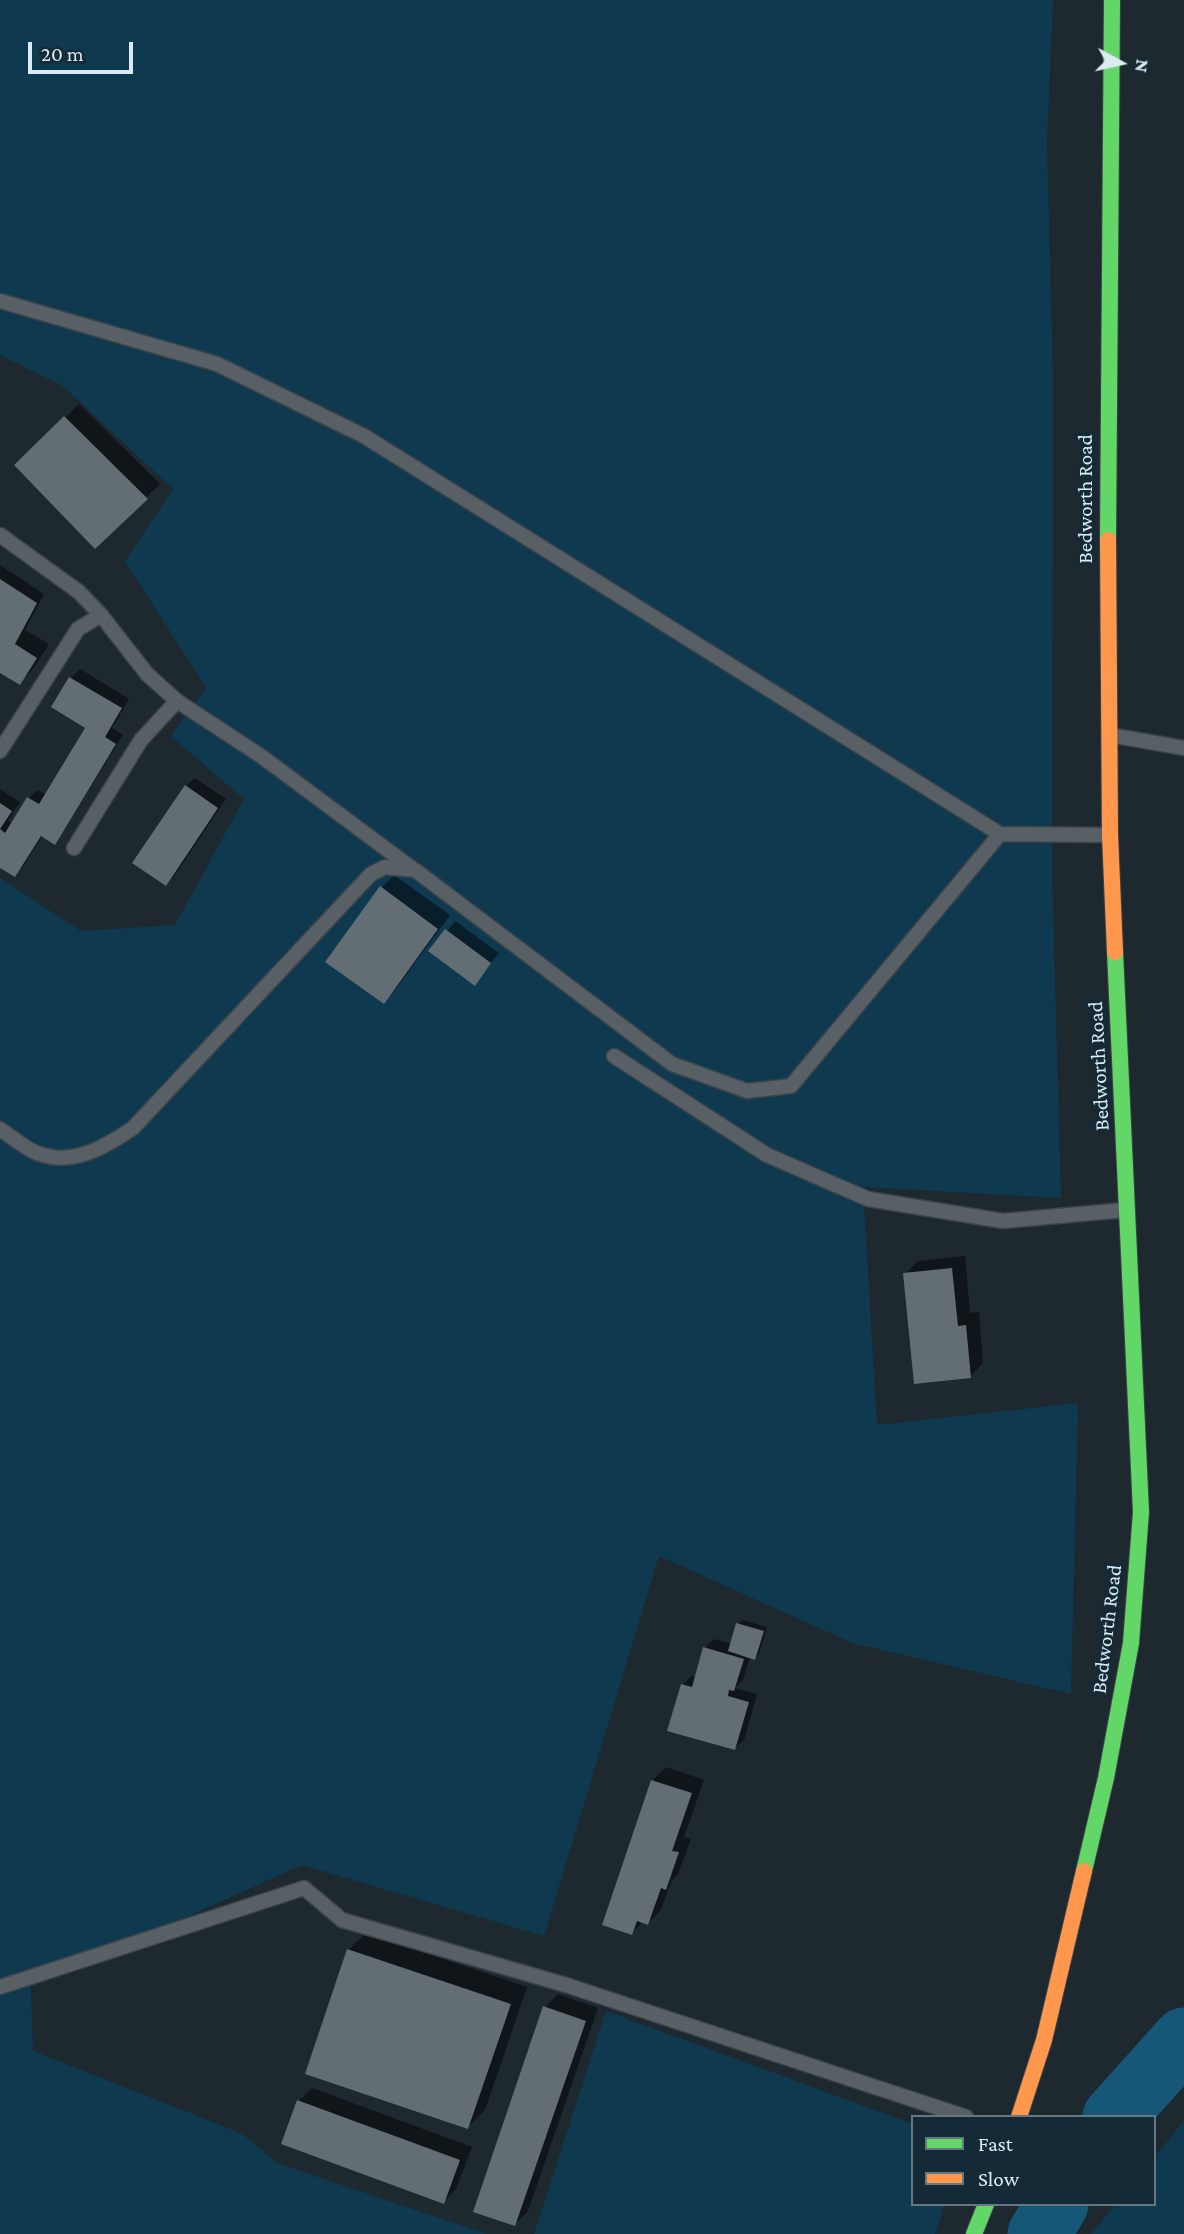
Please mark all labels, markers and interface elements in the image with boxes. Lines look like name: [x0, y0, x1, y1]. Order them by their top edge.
scale bar: [32, 28, 136, 72]
north arrow: [1086, 28, 1156, 98]
text: 20 m: [41, 42, 84, 66]
text: N: [1131, 58, 1154, 74]
street label: Bedworth Road: [1073, 434, 1099, 564]
street label: Bedworth Road: [1083, 1001, 1115, 1131]
street label: Bedworth Road: [1087, 1563, 1127, 1695]
legend: [911, 2115, 1156, 2206]
text: Fast: [978, 2132, 1013, 2156]
text: Slow: [978, 2167, 1019, 2191]

